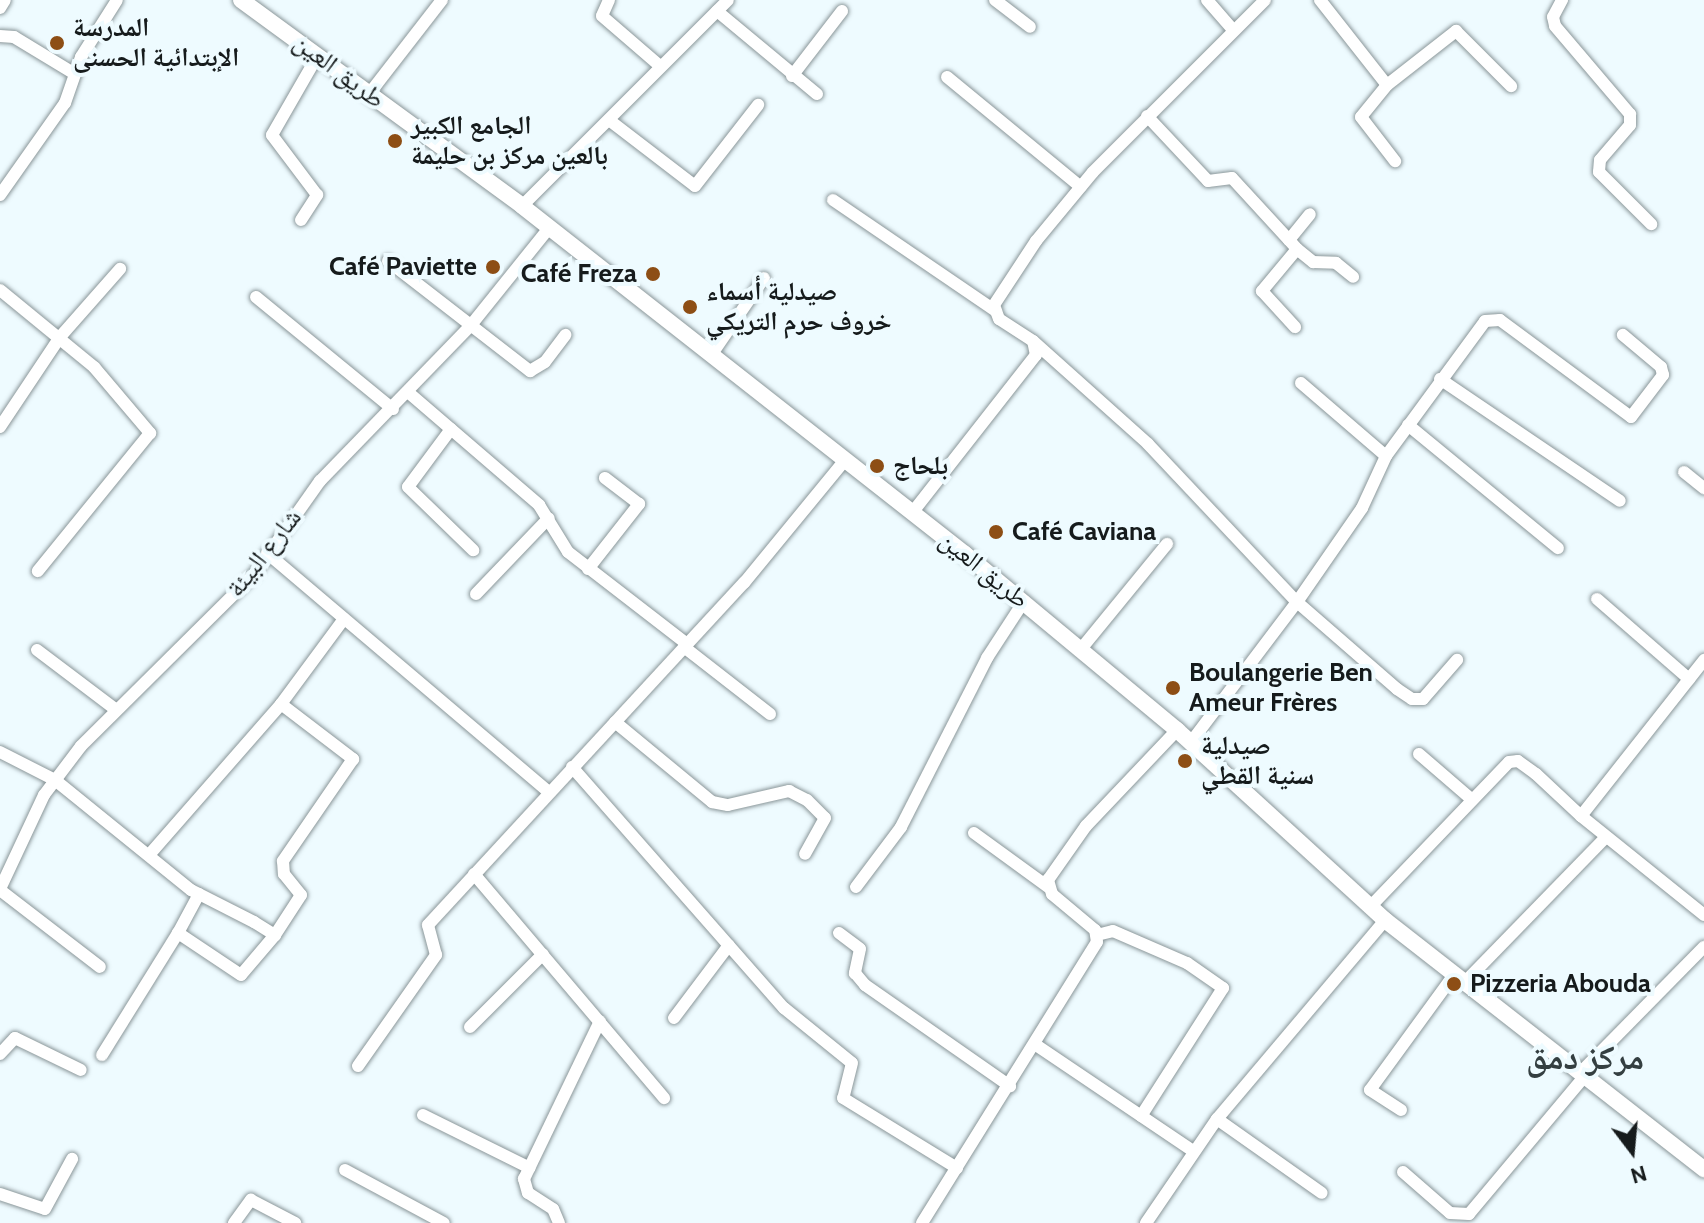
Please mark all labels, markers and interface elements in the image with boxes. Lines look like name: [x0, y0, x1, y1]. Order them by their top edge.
place label: المدرسة الإبتدائية الحسنى: [73, 12, 239, 74]
street label: طريق العين: [287, 27, 391, 115]
marker: المدرسة الإبتدائية الحسنى: [48, 34, 66, 52]
place label: الجامع الكبير بالعين مركز بن حليمة: [411, 110, 608, 172]
marker: الجامع الكبير بالعين مركز بن حليمة: [386, 132, 404, 150]
place label: Café Paviette: [329, 251, 477, 283]
marker: Café Paviette: [484, 258, 502, 276]
place label: Café Freza: [521, 258, 637, 290]
marker: Café Freza: [644, 265, 662, 283]
place label: صيدلية أسماء خروف حرم التريكي: [706, 276, 892, 338]
marker: صيدلية أسماء خروف حرم التريكي: [681, 298, 699, 316]
place label: بلحاج: [893, 450, 948, 482]
marker: بلحاج: [868, 457, 886, 475]
street label: شارع البيئة: [220, 503, 308, 603]
place label: Café Caviana: [1012, 516, 1156, 548]
marker: Café Caviana: [987, 523, 1005, 541]
street label: طريق العين: [933, 524, 1035, 616]
place label: Boulangerie Ben Ameur Frères: [1189, 657, 1373, 718]
marker: Boulangerie Ben Ameur Frères: [1164, 679, 1182, 697]
place label: صيدلية سنية القطي: [1201, 730, 1314, 792]
marker: صيدلية سنية القطي: [1176, 752, 1194, 770]
place label: Pizzeria Abouda: [1470, 968, 1651, 1000]
marker: Pizzeria Abouda: [1445, 975, 1463, 993]
district label: مركز دمق: [1526, 1038, 1644, 1078]
north arrow: [1592, 1111, 1672, 1191]
text: N: [1628, 1159, 1650, 1190]

